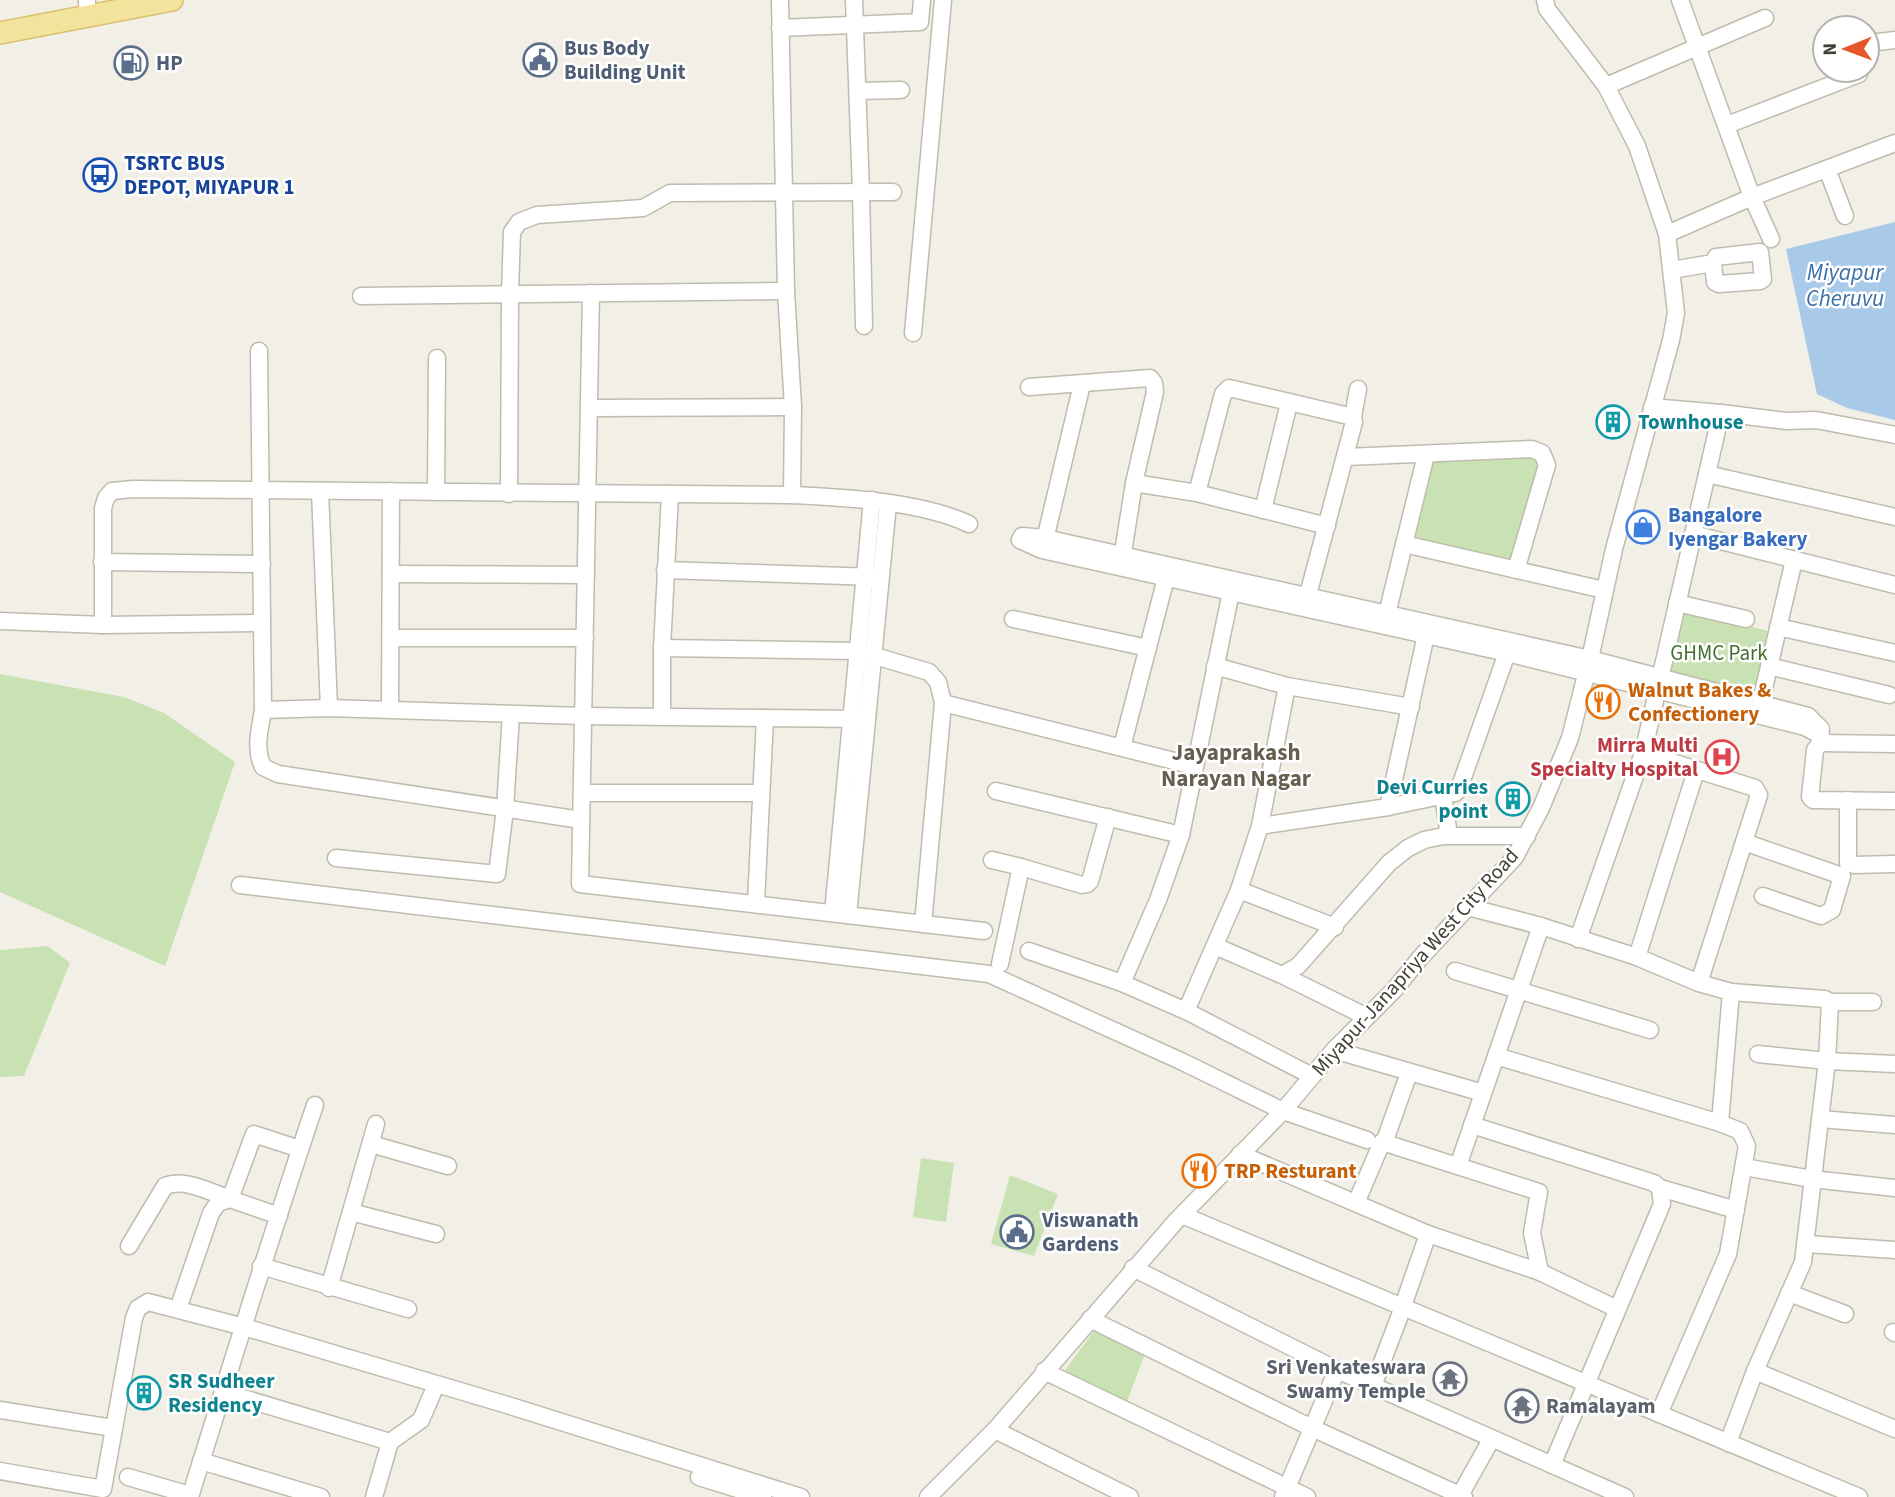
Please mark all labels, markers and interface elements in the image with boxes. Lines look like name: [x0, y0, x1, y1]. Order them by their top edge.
north arrow: [1811, 14, 1881, 84]
place label: Bus Body Building Unit: [564, 33, 686, 87]
public building icon: Bus Body Building Unit: [521, 41, 559, 79]
text: N: [1817, 43, 1844, 56]
fuel station icon: HP: [112, 44, 150, 82]
place label: HP: [156, 48, 183, 78]
place label: TSRTC BUS DEPOT, MIYAPUR 1: [124, 148, 295, 202]
bus stop icon: TSRTC BUS DEPOT, MIYAPUR 1: [81, 156, 119, 194]
water label: Miyapur Cheruvu: [1806, 256, 1884, 315]
building icon: Townhouse: [1594, 403, 1632, 441]
place label: Townhouse: [1638, 407, 1744, 437]
place label: Bangalore Iyengar Bakery: [1668, 500, 1807, 554]
shop icon: Bangalore Iyengar Bakery: [1624, 508, 1662, 546]
park label: GHMC Park: [1670, 638, 1768, 668]
place label: Walnut Bakes & Confectionery: [1628, 675, 1771, 729]
restaurant icon: Walnut Bakes & Confectionery: [1584, 683, 1622, 721]
place label: Mirra Multi Specialty Hospital: [1530, 730, 1698, 784]
district label: Jayaprakash Narayan Nagar: [1161, 736, 1312, 795]
hospital icon: Mirra Multi Specialty Hospital: [1703, 738, 1741, 776]
place label: Devi Curries point: [1376, 772, 1488, 826]
building icon: Devi Curries point: [1494, 780, 1532, 818]
street label: Miyapur-Janapriya West City Road: [1304, 841, 1526, 1083]
restaurant icon: TRP Resturant: [1180, 1152, 1218, 1190]
place label: TRP Resturant: [1224, 1156, 1357, 1186]
place label: Viswanath Gardens: [1041, 1205, 1139, 1259]
public building icon: Viswanath Gardens: [998, 1213, 1036, 1251]
place label: Sri Venkateswara Swamy Temple: [1266, 1352, 1426, 1406]
temple icon: Sri Venkateswara Swamy Temple: [1431, 1360, 1469, 1398]
place label: SR Sudheer Residency: [168, 1366, 275, 1420]
building icon: SR Sudheer Residency: [125, 1374, 163, 1412]
temple icon: Ramalayam: [1503, 1387, 1541, 1425]
place label: Ramalayam: [1546, 1391, 1656, 1421]

